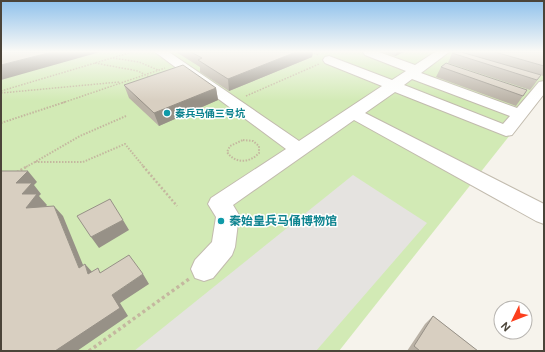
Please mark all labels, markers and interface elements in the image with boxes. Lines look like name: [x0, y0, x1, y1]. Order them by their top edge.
place label: 秦兵马俑三号坑: [175, 107, 245, 120]
marker: 秦兵马俑三号坑: [162, 108, 172, 118]
place label: 秦始皇兵马俑博物馆: [229, 213, 337, 229]
marker: 秦始皇兵马俑博物馆: [216, 216, 226, 226]
north arrow: [493, 300, 533, 340]
text: N: [498, 319, 514, 335]

